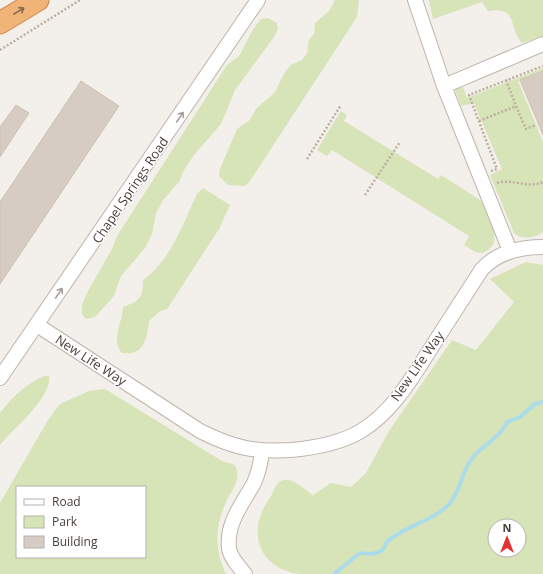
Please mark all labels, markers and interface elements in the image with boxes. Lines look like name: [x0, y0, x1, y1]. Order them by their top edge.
one-way arrow: [13, 7, 25, 15]
one-way arrow: [176, 111, 184, 122]
street label: Chapel Springs Road: [88, 133, 172, 247]
one-way arrow: [55, 288, 63, 299]
street label: New Life Way: [386, 327, 448, 405]
street label: New Life Way: [52, 330, 130, 390]
legend: [16, 486, 146, 558]
text: Road: [52, 493, 81, 510]
text: Park: [52, 513, 78, 530]
north arrow: [487, 518, 527, 558]
text: N: [503, 520, 511, 535]
text: Building: [52, 533, 98, 550]

